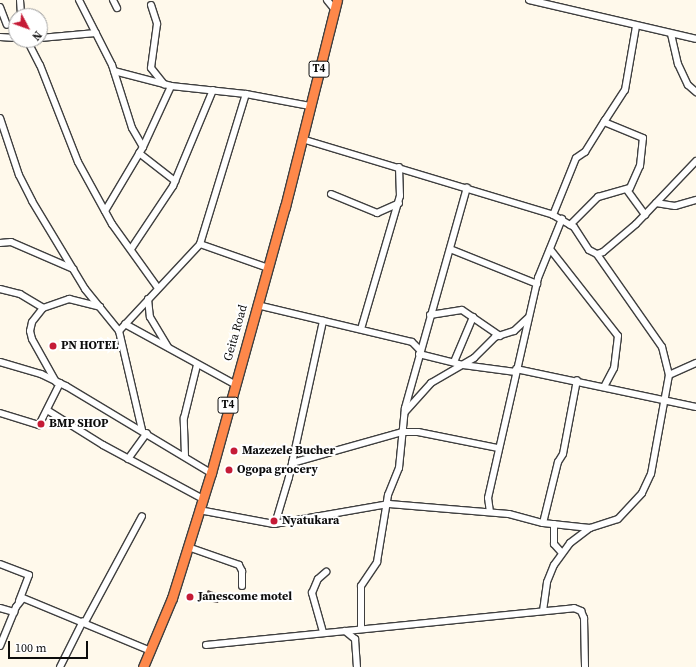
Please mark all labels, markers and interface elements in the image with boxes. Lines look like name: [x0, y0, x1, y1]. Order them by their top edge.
north arrow: [8, 8, 48, 48]
text: N: [28, 28, 45, 43]
road number: T4: [308, 60, 330, 78]
street label: Geita Road: [221, 303, 251, 363]
place label: PN HOTEL: [61, 339, 119, 353]
marker: PN HOTEL: [48, 341, 58, 351]
road number: T4: [217, 396, 239, 414]
place label: BMP SHOP: [49, 417, 108, 431]
marker: BMP SHOP: [36, 419, 46, 429]
place label: Mazezele Bucher: [242, 444, 335, 458]
marker: Mazezele Bucher: [229, 446, 239, 456]
place label: Ogopa grocery: [237, 463, 318, 477]
marker: Ogopa grocery: [224, 465, 234, 475]
place label: Nyatukara: [282, 514, 339, 528]
marker: Nyatukara: [269, 516, 279, 526]
place label: Janescome motel: [198, 590, 292, 604]
marker: Janescome motel: [185, 592, 195, 602]
scale bar: [10, 633, 90, 659]
text: 100 m: [15, 640, 47, 656]

